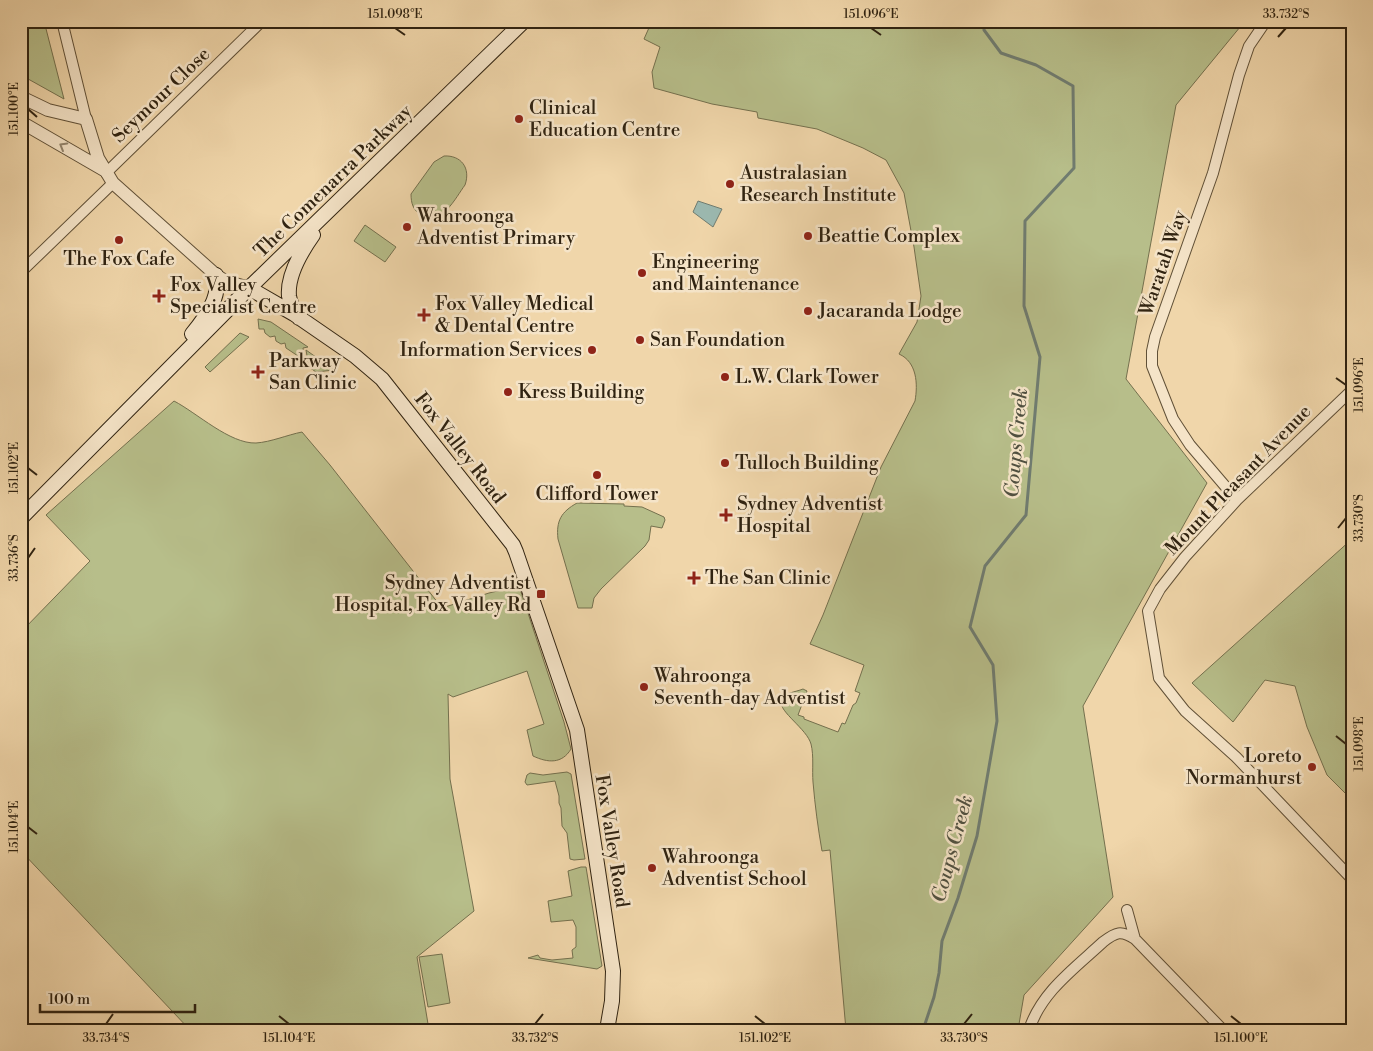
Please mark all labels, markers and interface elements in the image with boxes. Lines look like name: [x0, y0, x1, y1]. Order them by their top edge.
text: 151.098°E: [367, 7, 423, 22]
text: 151.096°E: [843, 7, 899, 22]
text: 33.732°S: [1263, 7, 1309, 22]
street label: Seymour Close: [107, 42, 215, 148]
text: 151.100°E: [7, 82, 22, 136]
place label: Clinical Education Centre: [529, 96, 680, 142]
street label: The Comenarra Parkway: [249, 99, 418, 263]
marker: Clinical Education Centre: [513, 113, 525, 125]
one-way arrow: [59, 143, 68, 153]
place label: Australasian Research Institute: [739, 161, 896, 207]
marker: Australasian Research Institute: [724, 178, 736, 190]
place label: Wahroonga Adventist Primary: [416, 204, 576, 250]
street label: Waratah Way: [1133, 206, 1192, 320]
marker: Wahroonga Adventist Primary: [401, 221, 413, 233]
place label: Beattie Complex: [817, 224, 960, 248]
marker: Beattie Complex: [802, 230, 814, 242]
marker: The Fox Cafe: [113, 234, 125, 246]
place label: The Fox Cafe: [63, 247, 175, 271]
place label: Engineering and Maintenance: [652, 250, 799, 296]
marker: Engineering and Maintenance: [636, 267, 648, 279]
place label: Fox Valley Specialist Centre: [170, 273, 316, 319]
marker: Fox Valley Specialist Centre: [152, 289, 166, 303]
place label: Fox Valley Medical & Dental Centre: [435, 292, 594, 338]
place label: Jacaranda Lodge: [817, 299, 962, 323]
marker: Jacaranda Lodge: [802, 305, 814, 317]
marker: Fox Valley Medical & Dental Centre: [417, 308, 431, 322]
place label: San Foundation: [650, 328, 785, 352]
marker: San Foundation: [634, 334, 646, 346]
place label: Information Services: [400, 338, 582, 362]
marker: Information Services: [586, 344, 598, 356]
place label: Parkway San Clinic: [269, 349, 357, 395]
text: 151.096°E: [1352, 357, 1367, 413]
marker: Parkway San Clinic: [251, 365, 265, 379]
place label: L.W. Clark Tower: [735, 365, 879, 389]
marker: L.W. Clark Tower: [719, 371, 731, 383]
place label: Kress Building: [518, 380, 645, 404]
marker: Kress Building: [502, 386, 514, 398]
water label: Coups Creek: [1000, 387, 1034, 499]
street label: Fox Valley Road: [409, 388, 511, 509]
street label: Mount Pleasant Avenue: [1160, 400, 1316, 560]
text: 151.102°E: [7, 442, 22, 494]
place label: Tulloch Building: [735, 451, 879, 475]
marker: Tulloch Building: [719, 457, 731, 469]
marker: Clifford Tower: [591, 469, 603, 481]
place label: Clifford Tower: [535, 482, 659, 506]
place label: Sydney Adventist Hospital: [737, 492, 884, 538]
text: 33.730°S: [1352, 494, 1367, 542]
marker: Sydney Adventist Hospital: [719, 508, 733, 522]
text: 33.736°S: [7, 534, 22, 582]
place label: The San Clinic: [705, 566, 831, 590]
place label: Sydney Adventist Hospital, Fox Valley Rd: [335, 571, 531, 617]
marker: The San Clinic: [687, 571, 701, 585]
marker: Sydney Adventist Hospital, Fox Valley Rd: [535, 588, 547, 600]
place label: Wahroonga Seventh-day Adventist: [653, 664, 846, 710]
marker: Wahroonga Seventh-day Adventist: [638, 681, 650, 693]
text: 151.098°E: [1352, 716, 1367, 772]
place label: Loreto Normanhurst: [1186, 744, 1302, 790]
marker: Loreto Normanhurst: [1306, 761, 1318, 773]
street label: Fox Valley Road: [590, 773, 634, 910]
water label: Coups Creek: [927, 793, 979, 905]
text: 151.104°E: [7, 801, 22, 853]
place label: Wahroonga Adventist School: [661, 845, 807, 891]
marker: Wahroonga Adventist School: [646, 862, 658, 874]
scale bar: [40, 981, 195, 1013]
text: 100 m: [48, 990, 90, 1009]
text: 33.734°S: [82, 1031, 130, 1046]
text: 151.104°E: [263, 1031, 315, 1046]
text: 33.732°S: [512, 1031, 558, 1046]
text: 151.102°E: [739, 1031, 791, 1046]
text: 33.730°S: [940, 1031, 988, 1046]
text: 151.100°E: [1214, 1031, 1268, 1046]

